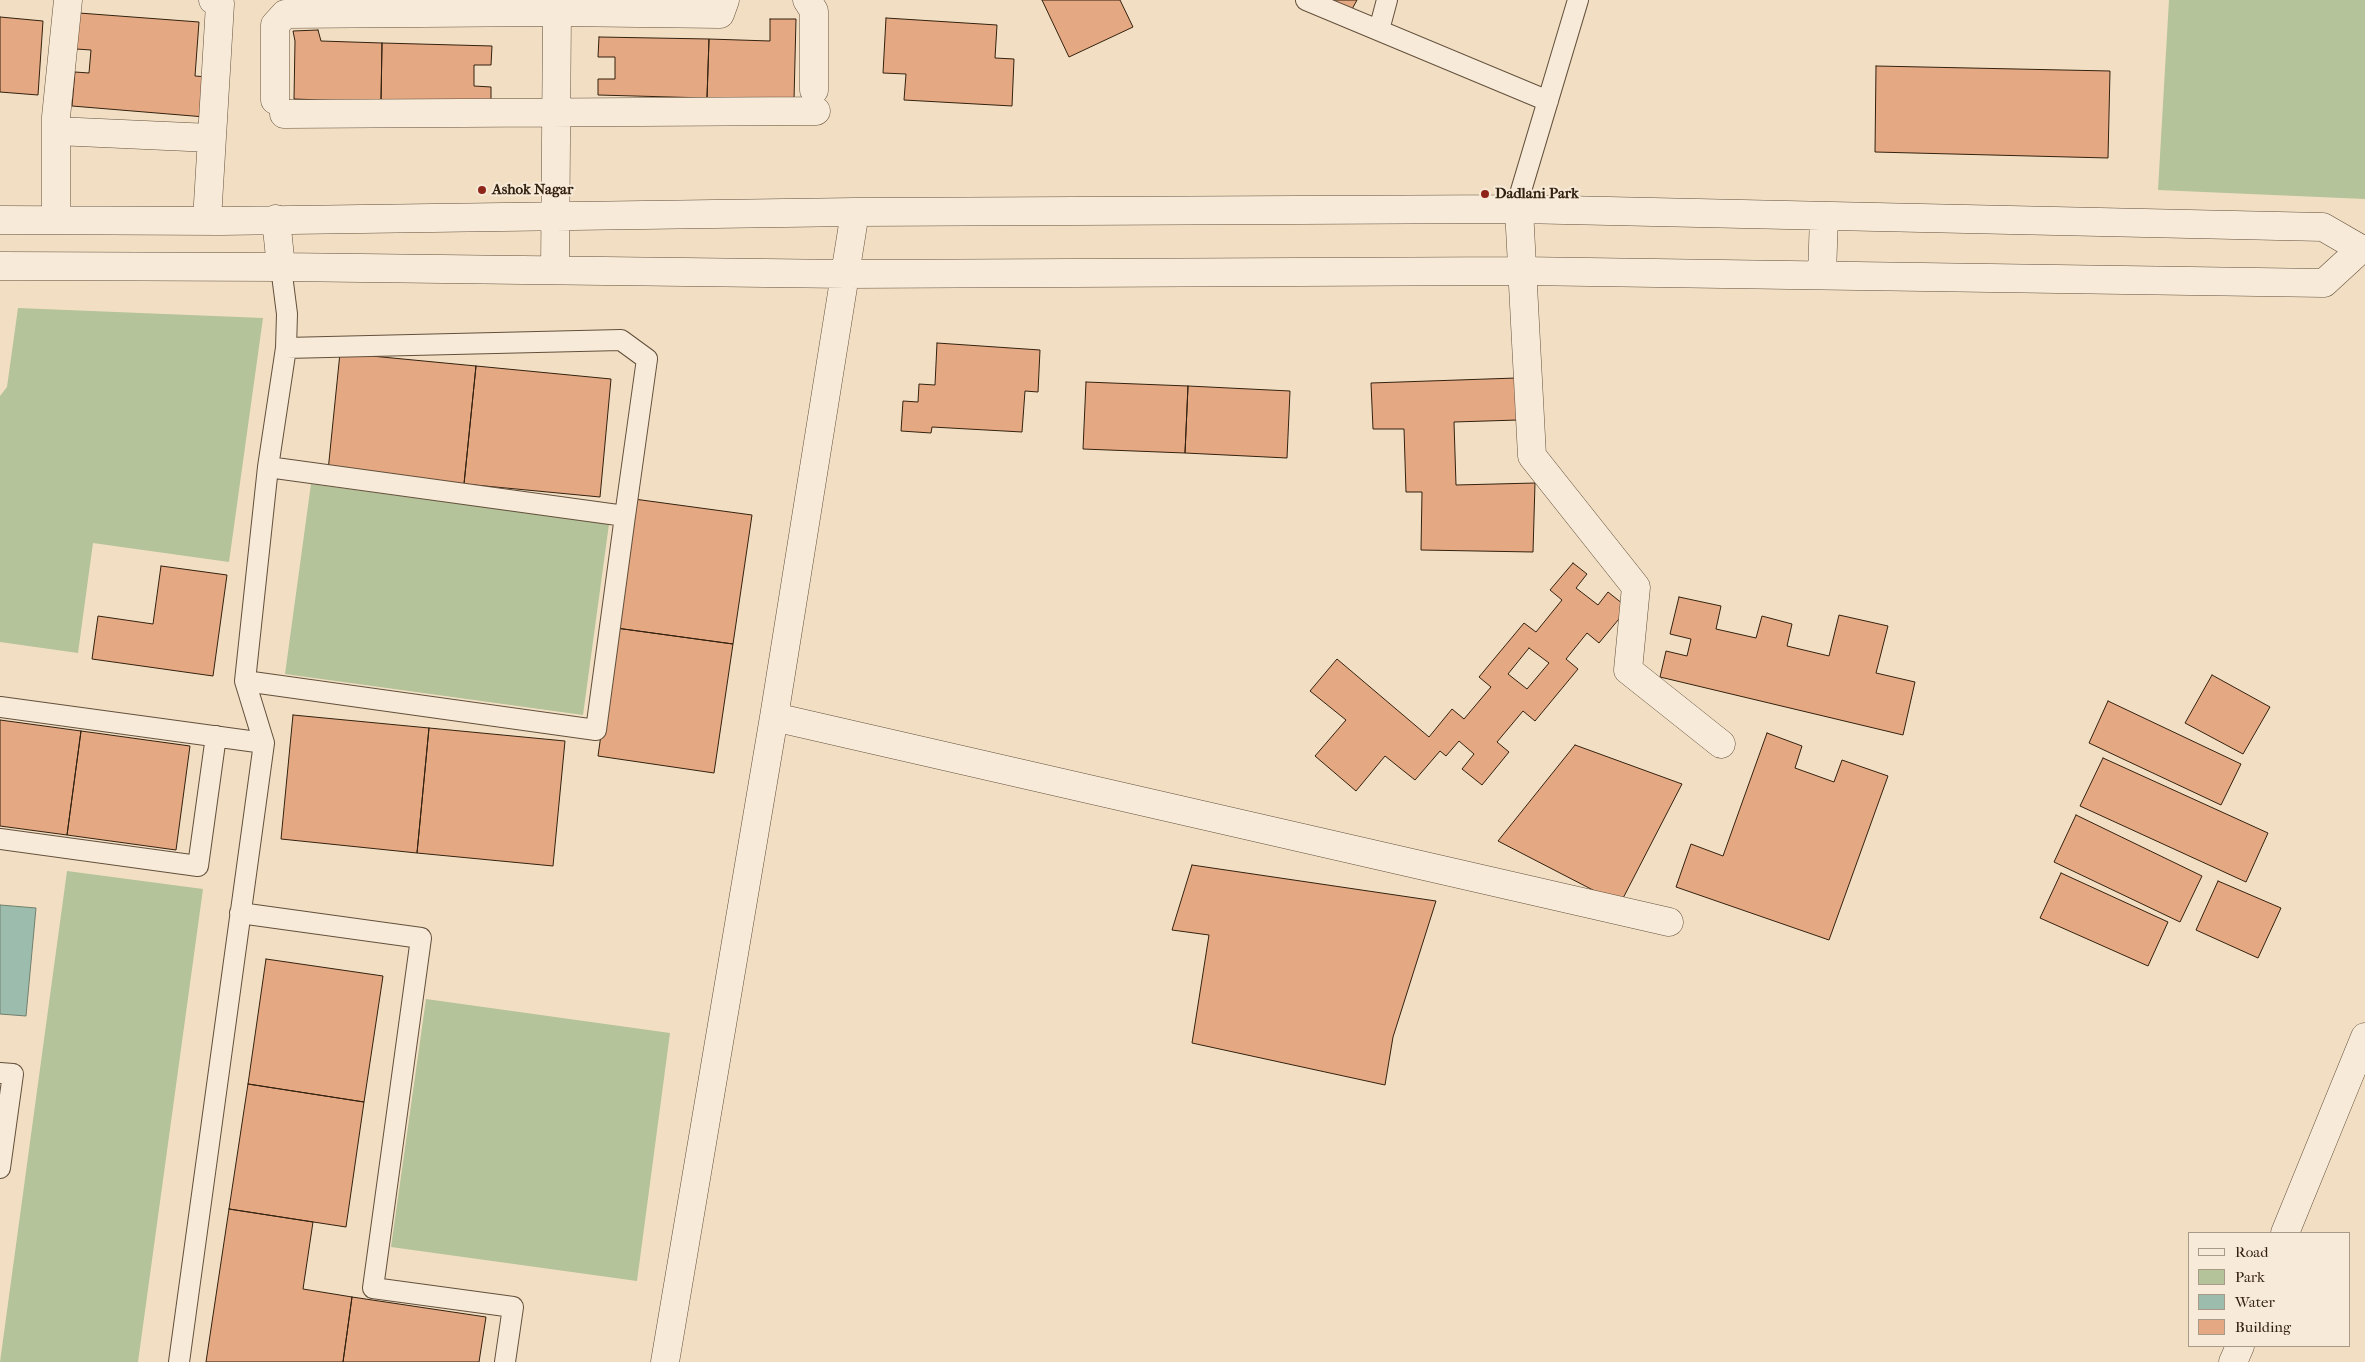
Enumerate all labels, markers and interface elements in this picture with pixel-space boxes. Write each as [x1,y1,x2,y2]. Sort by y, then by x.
place label: Ashok Nagar [492,181,573,199]
marker: Ashok Nagar [476,184,488,196]
place label: Dadlani Park [1495,185,1579,203]
marker: Dadlani Park [1479,188,1491,200]
legend [2188,1232,2350,1347]
text: Road [2235,1243,2268,1261]
text: Park [2235,1268,2265,1286]
text: Water [2235,1293,2275,1311]
text: Building [2235,1318,2291,1336]

